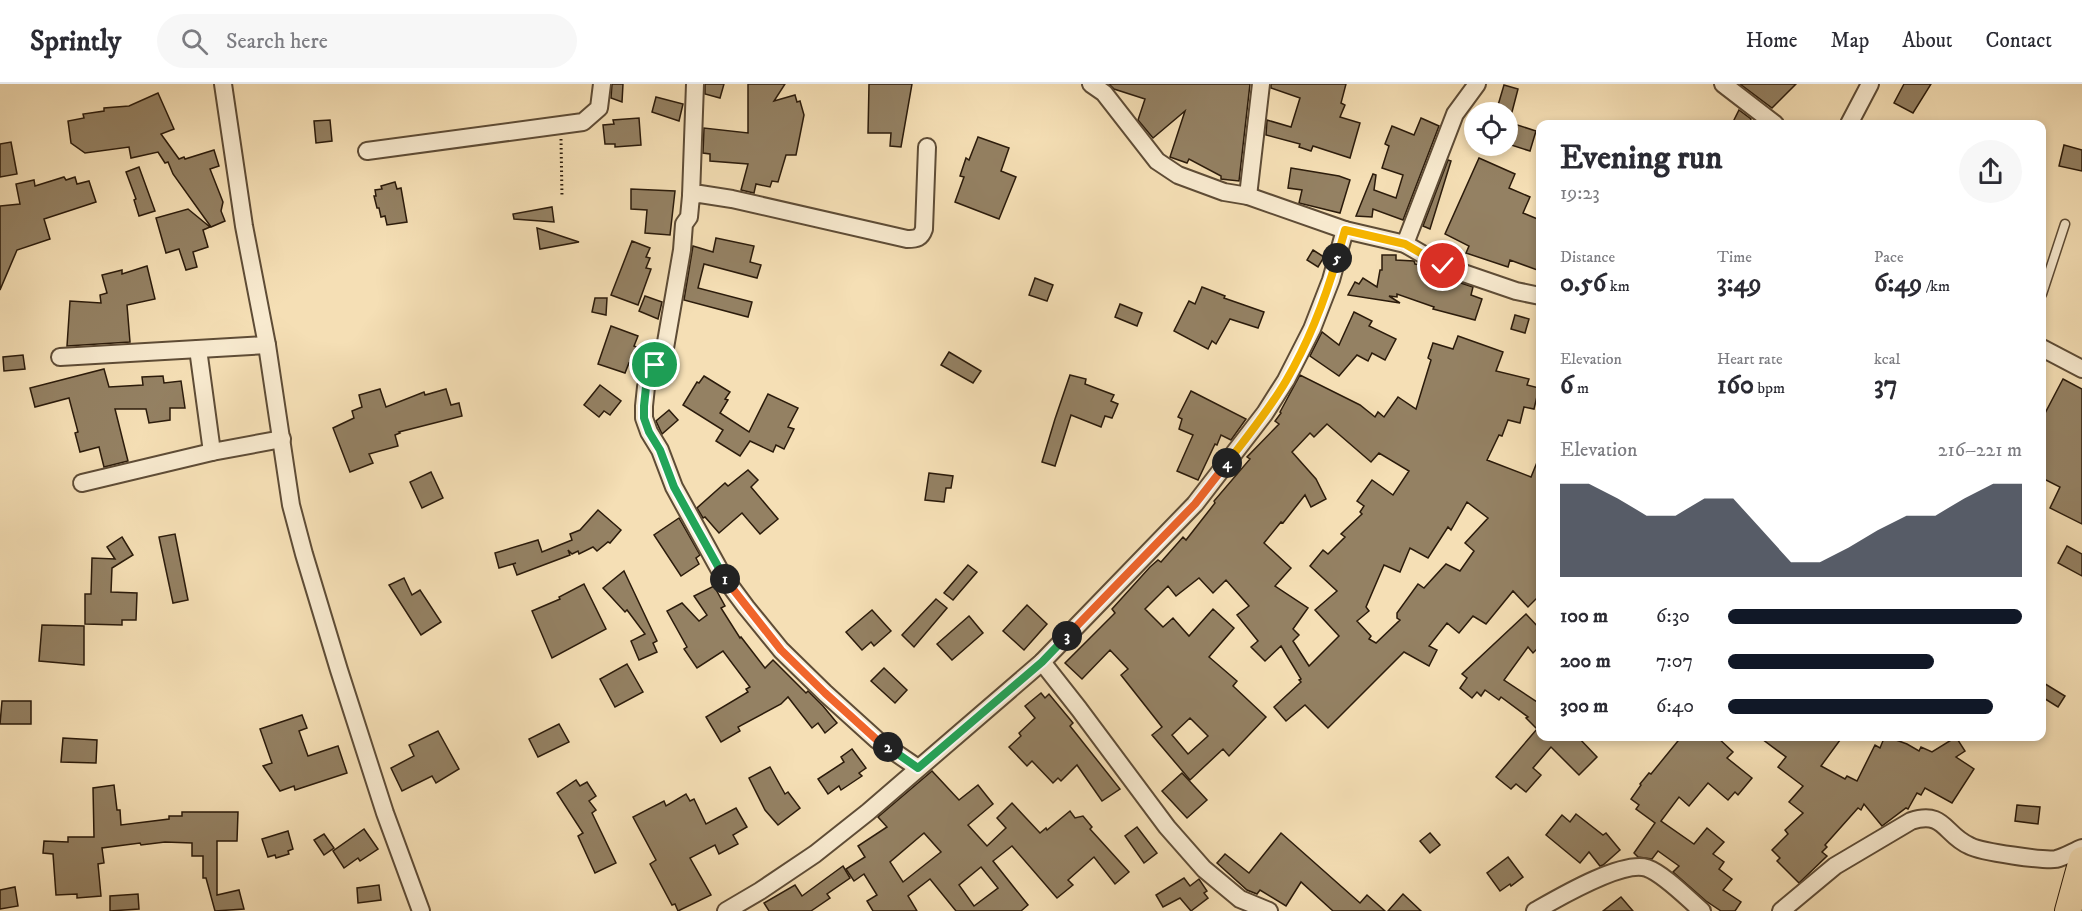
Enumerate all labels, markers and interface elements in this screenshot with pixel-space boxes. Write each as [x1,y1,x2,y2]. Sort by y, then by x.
search box [157,14,577,68]
text: Sprintly [30,24,121,59]
icon: search [178,25,211,58]
text: Search here [226,28,328,55]
text: Home [1746,28,1798,54]
text: Map [1831,28,1869,54]
text: About [1902,28,1953,54]
text: Contact [1986,28,2052,54]
map controls [1464,102,1518,156]
button: locate [1464,102,1518,156]
text: Evening run [1560,138,1722,179]
button: share [1959,140,2022,203]
text: 19:23 [1560,181,1600,206]
pin [1417,240,1468,291]
pin: 5 [1322,243,1352,273]
text: Distance [1560,247,1615,267]
text: Time [1717,247,1752,267]
text: Pace [1874,247,1904,267]
text: 5 [1333,248,1341,268]
icon: check [1426,249,1459,282]
text: 0.56 [1560,267,1606,300]
text: 3:49 [1717,267,1761,300]
text: 6:49 [1874,267,1922,300]
text: km [1606,276,1630,296]
text: /km [1922,276,1950,296]
pin [629,339,680,390]
icon: arrive [638,348,671,381]
text: Elevation [1560,349,1622,369]
text: Heart rate [1717,349,1783,369]
text: kcal [1874,349,1900,369]
text: 6 [1560,369,1574,402]
text: 160 [1717,369,1754,402]
text: 37 [1874,369,1897,402]
text: m [1574,378,1589,398]
text: bpm [1754,378,1785,398]
text: Elevation [1560,438,1637,463]
text: 216–221 m [1938,438,2022,463]
pin: 4 [1212,448,1242,478]
text: 4 [1222,453,1232,473]
pin: 1 [710,564,740,594]
text: 1 [722,569,728,589]
text: 100 m [1560,604,1608,629]
text: 6:30 [1656,604,1690,629]
pin: 3 [1052,621,1082,651]
text: 3 [1064,626,1070,646]
text: 200 m [1560,649,1611,674]
text: 7:07 [1656,649,1693,674]
text: 300 m [1560,694,1608,719]
text: 6:40 [1656,694,1694,719]
pin: 2 [873,732,903,762]
text: 2 [884,737,892,757]

